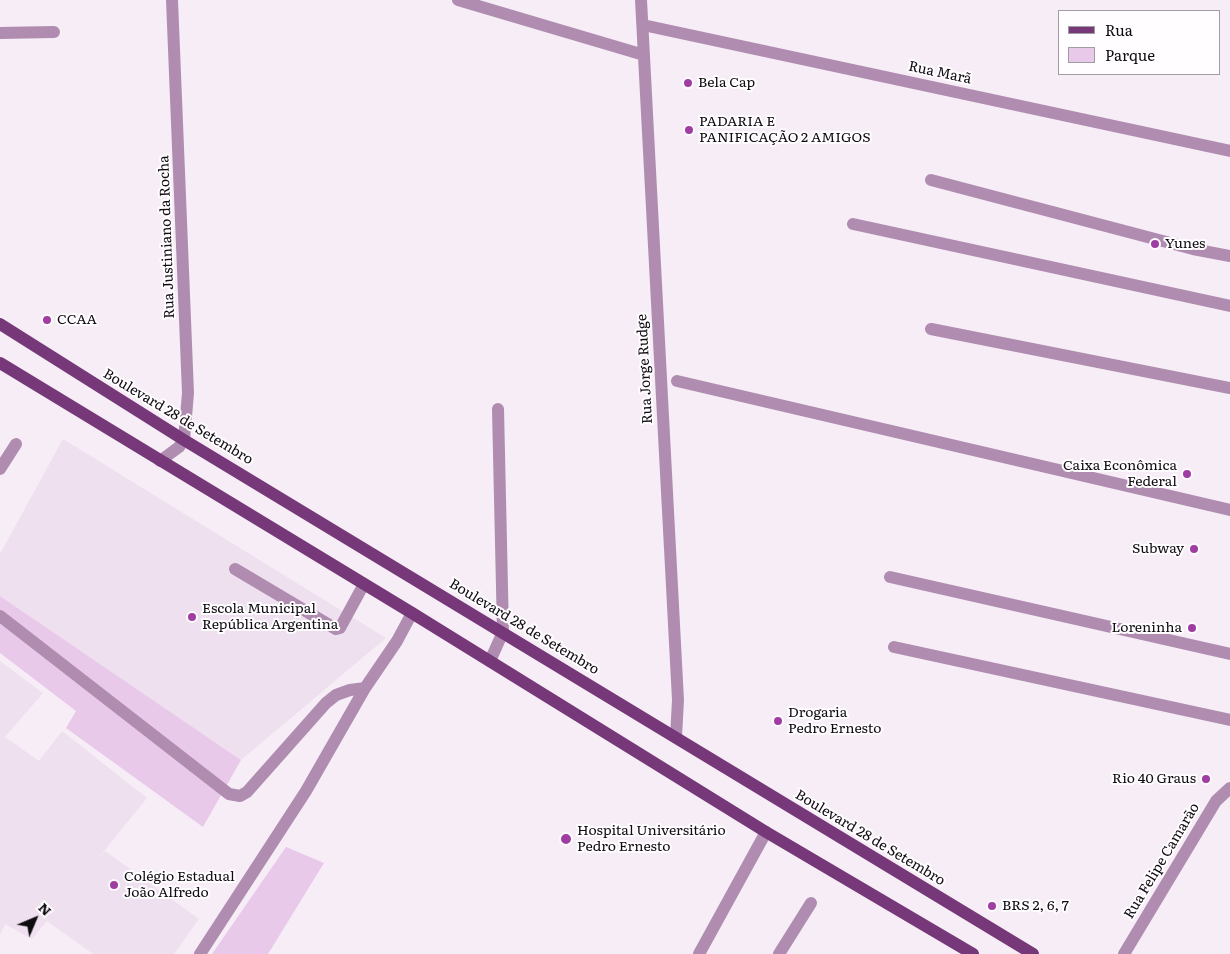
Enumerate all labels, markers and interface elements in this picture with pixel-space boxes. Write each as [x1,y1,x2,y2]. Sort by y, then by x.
legend [1058,10,1220,75]
text: Rua [1105,18,1133,41]
text: Parque [1105,43,1155,66]
street label: Rua Marã [907,58,973,88]
place label: Bela Cap [698,75,755,91]
marker: Bela Cap [682,77,694,89]
place label: PADARIA E PANIFICAÇÃO 2 AMIGOS [699,114,871,146]
marker: PADARIA E PANIFICAÇÃO 2 AMIGOS [683,124,695,136]
street label: Rua Justiniano da Rocha [156,155,178,319]
place label: Yunes [1165,236,1205,252]
marker: Yunes [1149,238,1161,250]
place label: CCAA [57,312,97,328]
marker: CCAA [41,314,53,326]
street label: Rua Jorge Rudge [634,314,656,424]
street label: Boulevard 28 de Setembro [100,366,256,468]
place label: Caixa Econômica Federal [1063,458,1177,491]
marker: Caixa Econômica Federal [1181,468,1193,480]
place label: Subway [1132,541,1184,557]
marker: Subway [1188,543,1200,555]
street label: Boulevard 28 de Setembro [446,576,602,678]
place label: Escola Municipal República Argentina [202,601,338,634]
marker: Escola Municipal República Argentina [186,611,198,623]
place label: Loreninha [1111,620,1182,636]
marker: Loreninha [1186,622,1198,634]
place label: Drogaria Pedro Ernesto [788,705,881,738]
marker: Drogaria Pedro Ernesto [772,715,784,727]
place label: Rio 40 Graus [1112,771,1196,787]
marker: Rio 40 Graus [1200,773,1212,785]
street label: Boulevard 28 de Setembro [792,787,948,889]
street label: Rua Felipe Camarão [1121,800,1203,922]
place label: Hospital Universitário Pedro Ernesto [577,823,726,856]
marker: Hospital Universitário Pedro Ernesto [559,832,573,846]
place label: Colégio Estadual João Alfredo [124,869,235,902]
marker: Colégio Estadual João Alfredo [108,879,120,891]
north arrow [10,894,60,944]
text: N [34,897,57,920]
place label: BRS 2, 6, 7 [1002,898,1069,914]
marker: BRS 2, 6, 7 [986,900,998,912]

